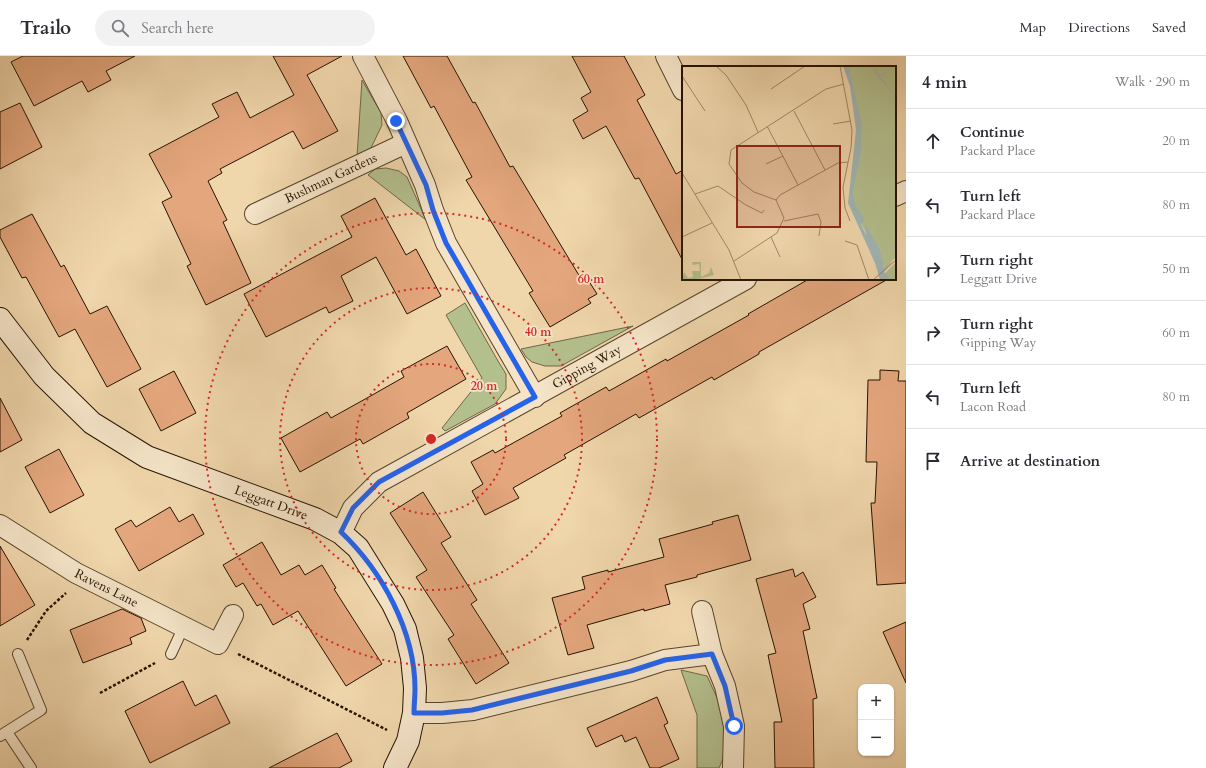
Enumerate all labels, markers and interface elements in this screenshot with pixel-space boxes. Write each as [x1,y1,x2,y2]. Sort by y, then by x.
search box [95,10,375,46]
text: Trailo [20,15,71,41]
icon: search [109,17,131,39]
text: Search here [141,18,214,38]
text: Map [1020,18,1046,37]
text: Directions [1068,18,1130,37]
text: Saved [1152,18,1186,37]
inset map [682,66,896,280]
text: 4 min [922,71,967,94]
text: Walk · 290 m [1115,73,1190,91]
route end [387,112,405,130]
text: Continue [960,122,1025,142]
icon: ahead [922,130,944,152]
text: 20 m [1162,132,1190,150]
text: Packard Place [960,142,1035,160]
street label: Bushman Gardens [282,149,380,208]
text: Turn left [960,186,1021,206]
icon: left [922,194,944,216]
text: 80 m [1162,196,1190,214]
text: Packard Place [960,206,1035,224]
text: Turn right [960,250,1033,270]
icon: right [922,258,944,280]
text: 50 m [1162,260,1190,278]
text: Leggatt Drive [960,270,1037,288]
text: 60 m [578,271,605,287]
text: Turn right [960,314,1033,334]
icon: right [922,322,944,344]
text: 40 m [525,324,552,340]
text: 60 m [1162,324,1190,342]
text: Gipping Way [960,334,1036,352]
street label: Gipping Way [549,341,625,393]
text: 20 m [471,378,498,394]
text: Turn left [960,378,1021,398]
icon: left [922,386,944,408]
text: 80 m [1162,388,1190,406]
text: Lacon Road [960,398,1026,416]
centre of rings [424,432,438,446]
icon: arrive [922,450,944,472]
text: Arrive at destination [960,451,1100,471]
street label: Leggatt Drive [232,481,310,525]
street label: Ravens Lane [72,565,142,612]
map controls [858,684,894,756]
button: + [858,684,894,720]
route start [725,717,743,735]
button: − [858,720,894,756]

